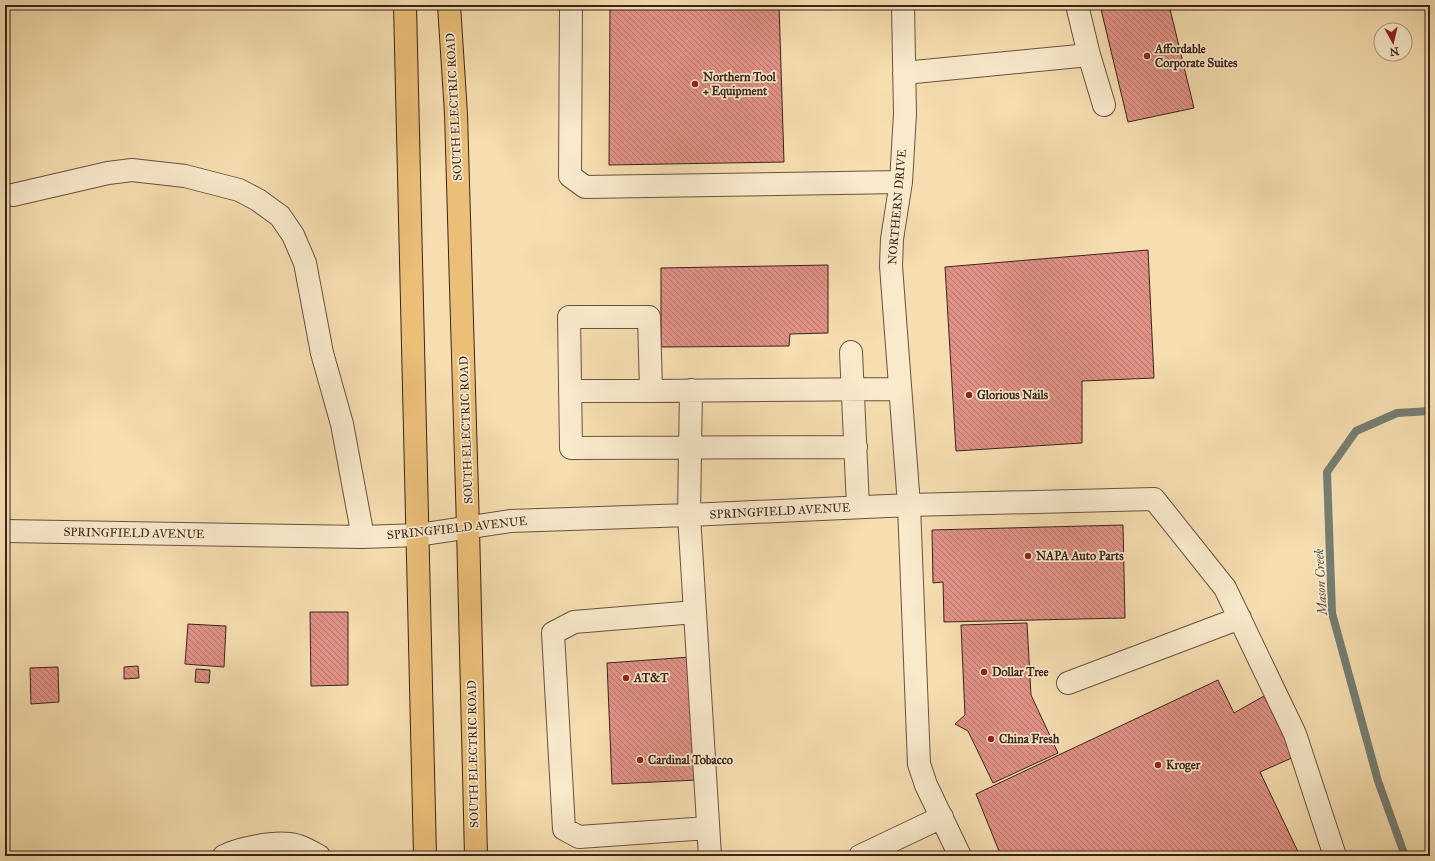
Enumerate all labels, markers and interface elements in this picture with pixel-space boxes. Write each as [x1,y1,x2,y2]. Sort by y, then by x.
north arrow [1373,22,1413,62]
street label: SOUTH ELECTRIC ROAD [443,33,465,181]
place label: Affordable Corporate Suites [1154,42,1238,71]
text: N [1388,44,1400,59]
marker: Affordable Corporate Suites [1142,51,1152,61]
place label: Northern Tool + Equipment [703,70,776,99]
marker: Northern Tool + Equipment [690,79,700,89]
street label: NORTHERN DRIVE [885,148,909,265]
street label: SOUTH ELECTRIC ROAD [456,356,476,504]
place label: Glorious Nails [977,388,1049,402]
marker: Glorious Nails [964,390,974,400]
street label: SPRINGFIELD AVENUE [709,500,851,522]
street label: SPRINGFIELD AVENUE [386,514,528,542]
street label: SPRINGFIELD AVENUE [63,525,205,541]
water label: Mason Creek [1311,548,1331,618]
place label: NAPA Auto Parts [1036,549,1124,563]
marker: NAPA Auto Parts [1023,551,1033,561]
place label: Dollar Tree [992,665,1049,679]
marker: Dollar Tree [979,667,989,677]
place label: AT&T [633,671,669,685]
marker: AT&T [621,673,631,683]
street label: SOUTH ELECTRIC ROAD [465,680,481,828]
place label: China Fresh [999,732,1060,746]
marker: China Fresh [986,734,996,744]
place label: Cardinal Tobacco [648,753,733,767]
marker: Cardinal Tobacco [635,755,645,765]
place label: Kroger [1166,758,1201,773]
marker: Kroger [1153,760,1163,770]

